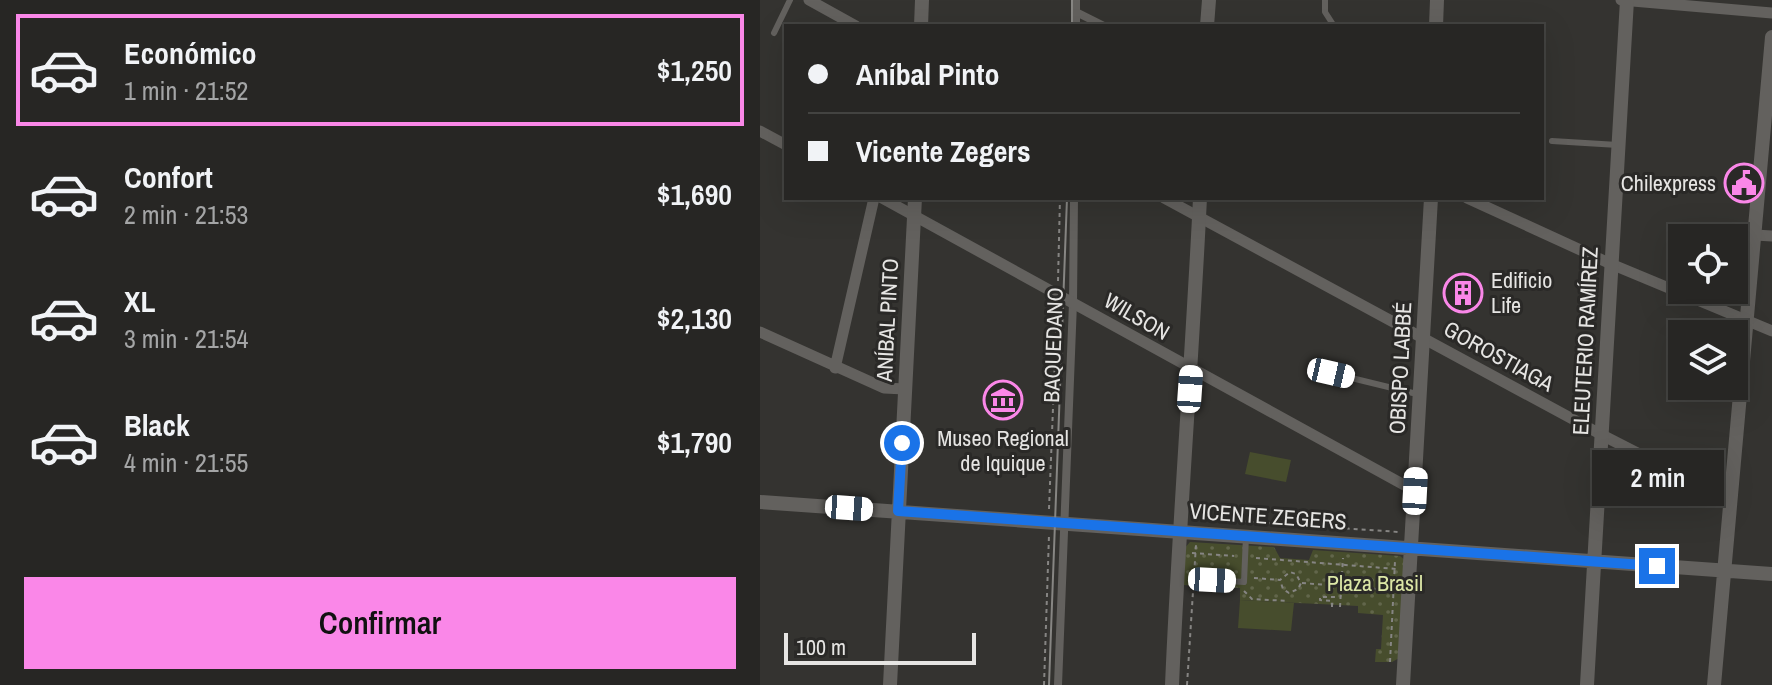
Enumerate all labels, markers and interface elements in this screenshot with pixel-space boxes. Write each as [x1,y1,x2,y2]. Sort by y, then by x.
text: Económico [124,33,257,73]
icon: car [28,34,100,106]
text: $1,250 [657,50,732,90]
text: Aníbal Pinto [856,54,1000,94]
text: 1 min · 21:52 [124,73,248,108]
text: Vicente Zegers [856,131,1031,171]
text: Confort [124,157,213,197]
icon: car [28,158,100,230]
public building icon: Chilexpress [1723,162,1765,204]
place label: Chilexpress [1621,168,1716,198]
text: $1,690 [657,174,732,214]
text: 2 min · 21:53 [124,197,248,232]
map controls [1668,224,1748,400]
button: locate [1668,224,1748,304]
street label: ELEUTERIO RAMÍREZ [1565,246,1605,436]
street label: ANÍBAL PINTO [869,258,905,383]
place label: Edificio Life [1491,265,1552,320]
building icon: Edificio Life [1442,272,1484,314]
text: XL [124,281,155,321]
icon: car [28,282,100,354]
street label: WILSON [1099,285,1175,347]
street label: BAQUEDANO [1036,287,1070,403]
text: $2,130 [657,298,732,338]
street label: OBISPO LABBÉ [1382,301,1418,435]
street label: GOROSTIAGA [1439,313,1560,399]
button: layers [1668,320,1748,400]
text: 3 min · 21:54 [124,321,248,356]
car [1305,356,1357,390]
car [1176,364,1204,414]
museum icon: Museo Regional de Iquique [982,379,1024,421]
text: Black [124,405,190,445]
icon: car [28,406,100,478]
text: $1,790 [657,422,732,462]
place label: Museo Regional de Iquique [937,423,1069,478]
route start [884,425,920,461]
text: 4 min · 21:55 [124,445,248,480]
callout: 2 min [1591,450,1723,506]
text: 2 min [1631,460,1685,495]
car [1402,466,1428,516]
car [824,494,874,522]
street label: VICENTE ZEGERS [1188,496,1348,536]
route end [1639,548,1675,584]
car [1187,567,1237,593]
park label: Plaza Brasil [1327,568,1423,598]
button: Confirmar [24,577,736,669]
scale bar [784,629,976,665]
text: 100 m [796,632,846,662]

